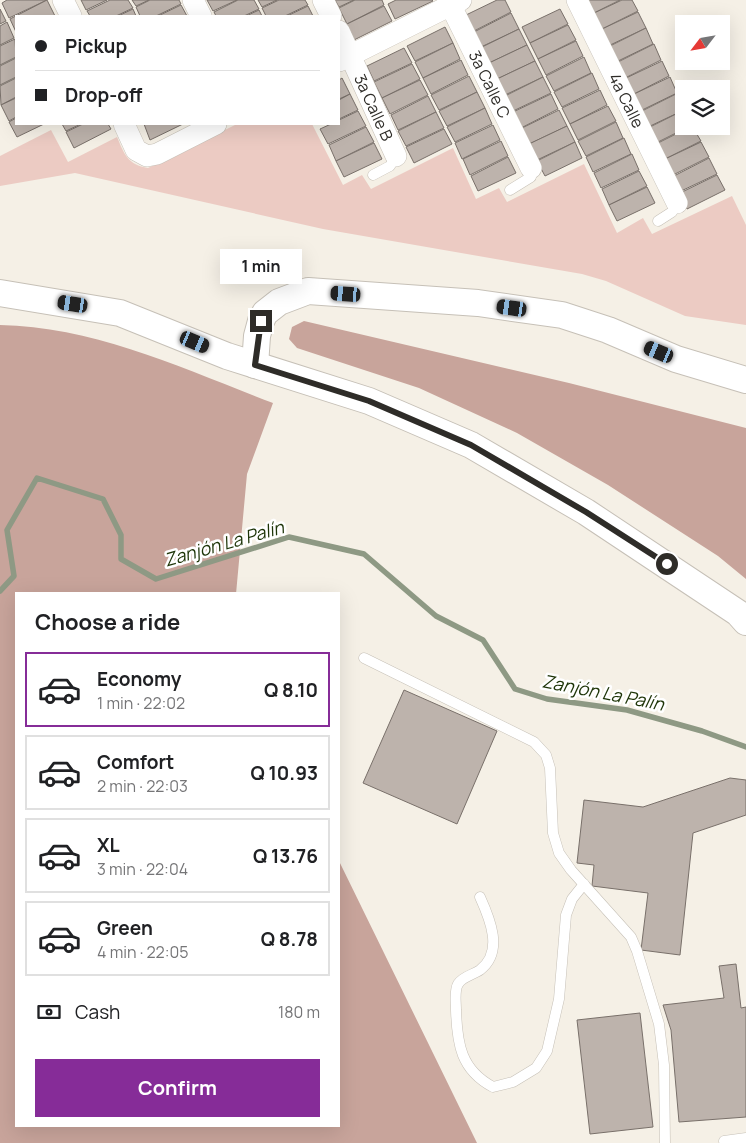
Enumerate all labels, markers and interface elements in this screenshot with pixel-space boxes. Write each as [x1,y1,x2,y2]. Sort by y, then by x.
north arrow [675,15,730,70]
map controls [675,15,730,135]
text: Pickup [65,33,127,59]
street label: 3a Calle C [464,47,516,122]
street label: 4a Calle [604,69,649,132]
street label: 3a Calle B [349,70,399,145]
button: layers [675,80,730,135]
text: Drop-off [65,82,142,108]
callout: 1 min [220,248,302,284]
text: 1 min [241,255,281,277]
car [330,285,361,303]
car [57,294,88,314]
car [496,298,527,318]
route end [250,310,272,332]
car [178,329,211,355]
car [642,339,675,365]
water label: Zanjón La Palín [161,514,288,572]
route start [656,553,678,575]
text: Choose a ride [35,607,180,637]
text: Economy [97,666,181,692]
icon: car [37,667,82,712]
water label: Zanjón La Palín [540,668,667,716]
text: Q 8.10 [264,677,318,703]
text: 1 min · 22:02 [97,692,185,714]
text: Comfort [97,749,174,775]
icon: car [37,750,82,795]
text: Q 10.93 [251,760,318,786]
text: 2 min · 22:03 [97,775,188,797]
text: XL [97,832,120,858]
icon: car [37,833,82,878]
text: Q 13.76 [253,843,318,869]
text: 3 min · 22:04 [97,858,188,880]
text: Green [97,915,153,941]
icon: car [37,916,82,961]
text: Q 8.78 [261,926,318,952]
text: 4 min · 22:05 [97,941,189,963]
icon: cash [35,998,63,1026]
text: Cash [75,999,120,1025]
text: 180 m [278,1001,320,1023]
button: Confirm [35,1059,320,1117]

